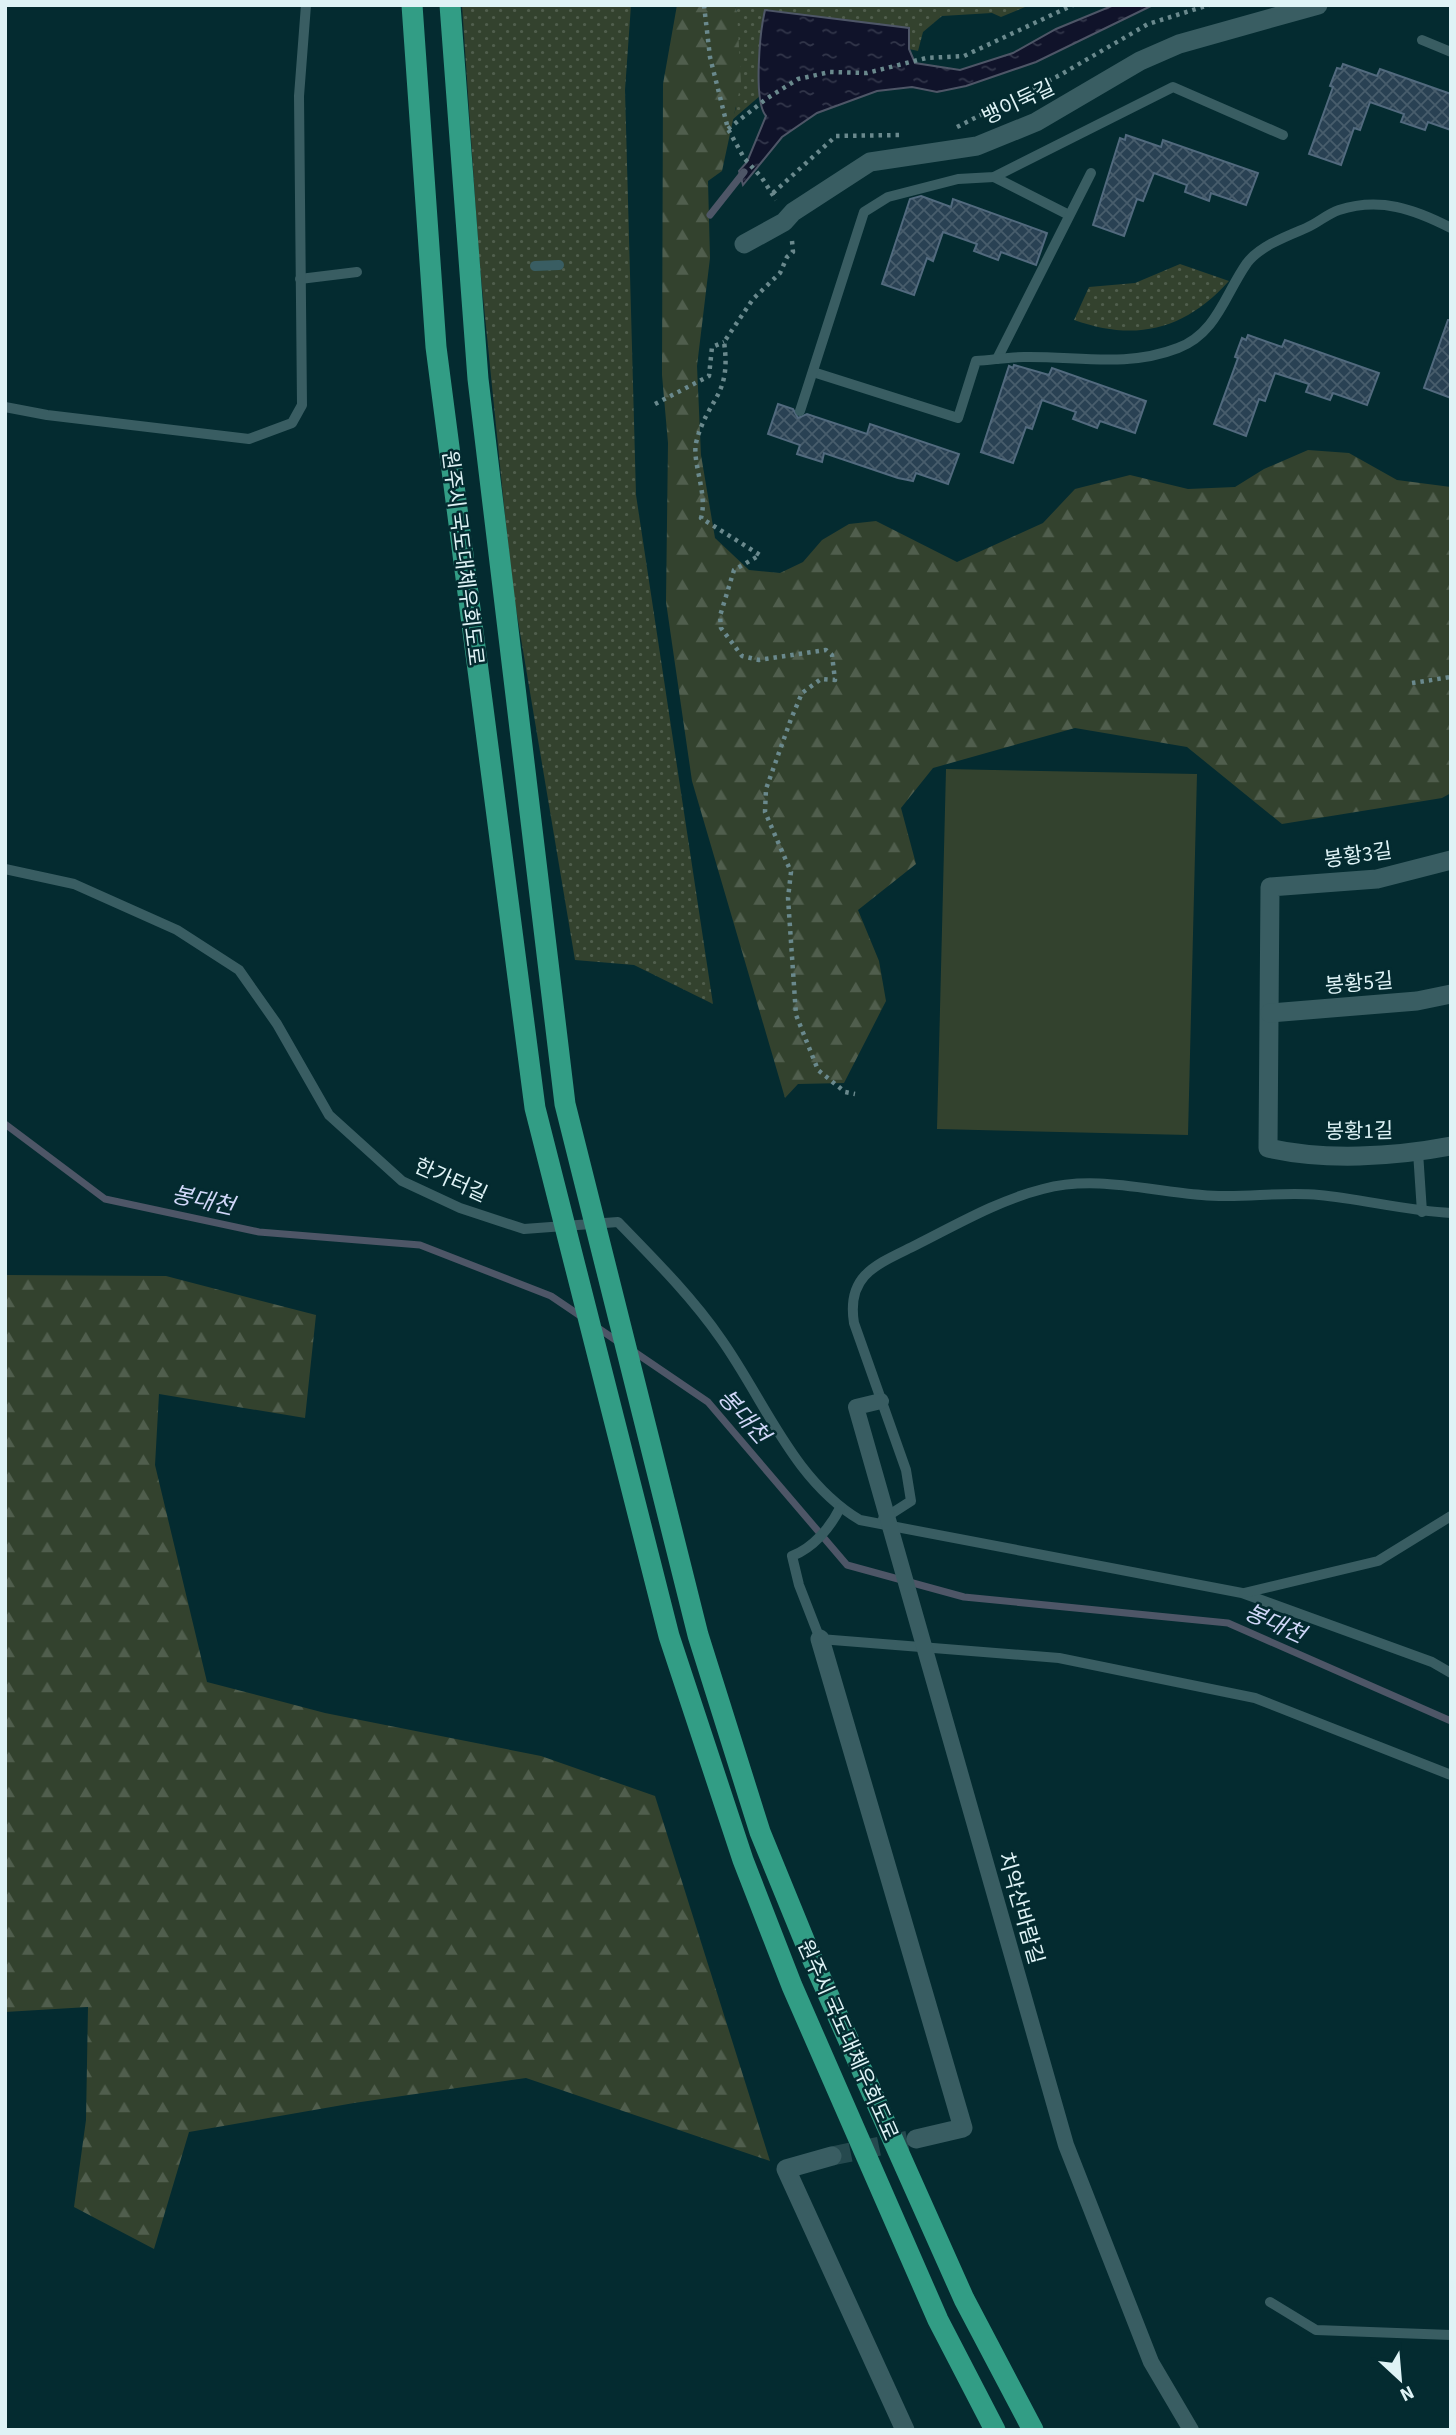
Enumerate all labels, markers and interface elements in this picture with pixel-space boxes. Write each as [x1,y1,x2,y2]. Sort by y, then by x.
street label: 뱅이둑길 [977,72,1059,132]
street label: 원주시 국도대체우회도로 [435,449,491,667]
street label: 봉황3길 [1322,835,1394,875]
street label: 봉황5길 [1324,965,1394,1001]
street label: 봉황1길 [1325,1115,1393,1147]
street label: 한가터길 [410,1151,492,1209]
water label: 봉대천 [168,1178,240,1224]
water label: 봉대천 [710,1382,779,1453]
water label: 봉대천 [1239,1595,1313,1653]
street label: 치악산바람길 [991,1848,1051,1968]
street label: 원주시 국도대체우회도로 [790,1935,906,2145]
north arrow [1365,2344,1435,2414]
text: N [1395,2378,1418,2408]

